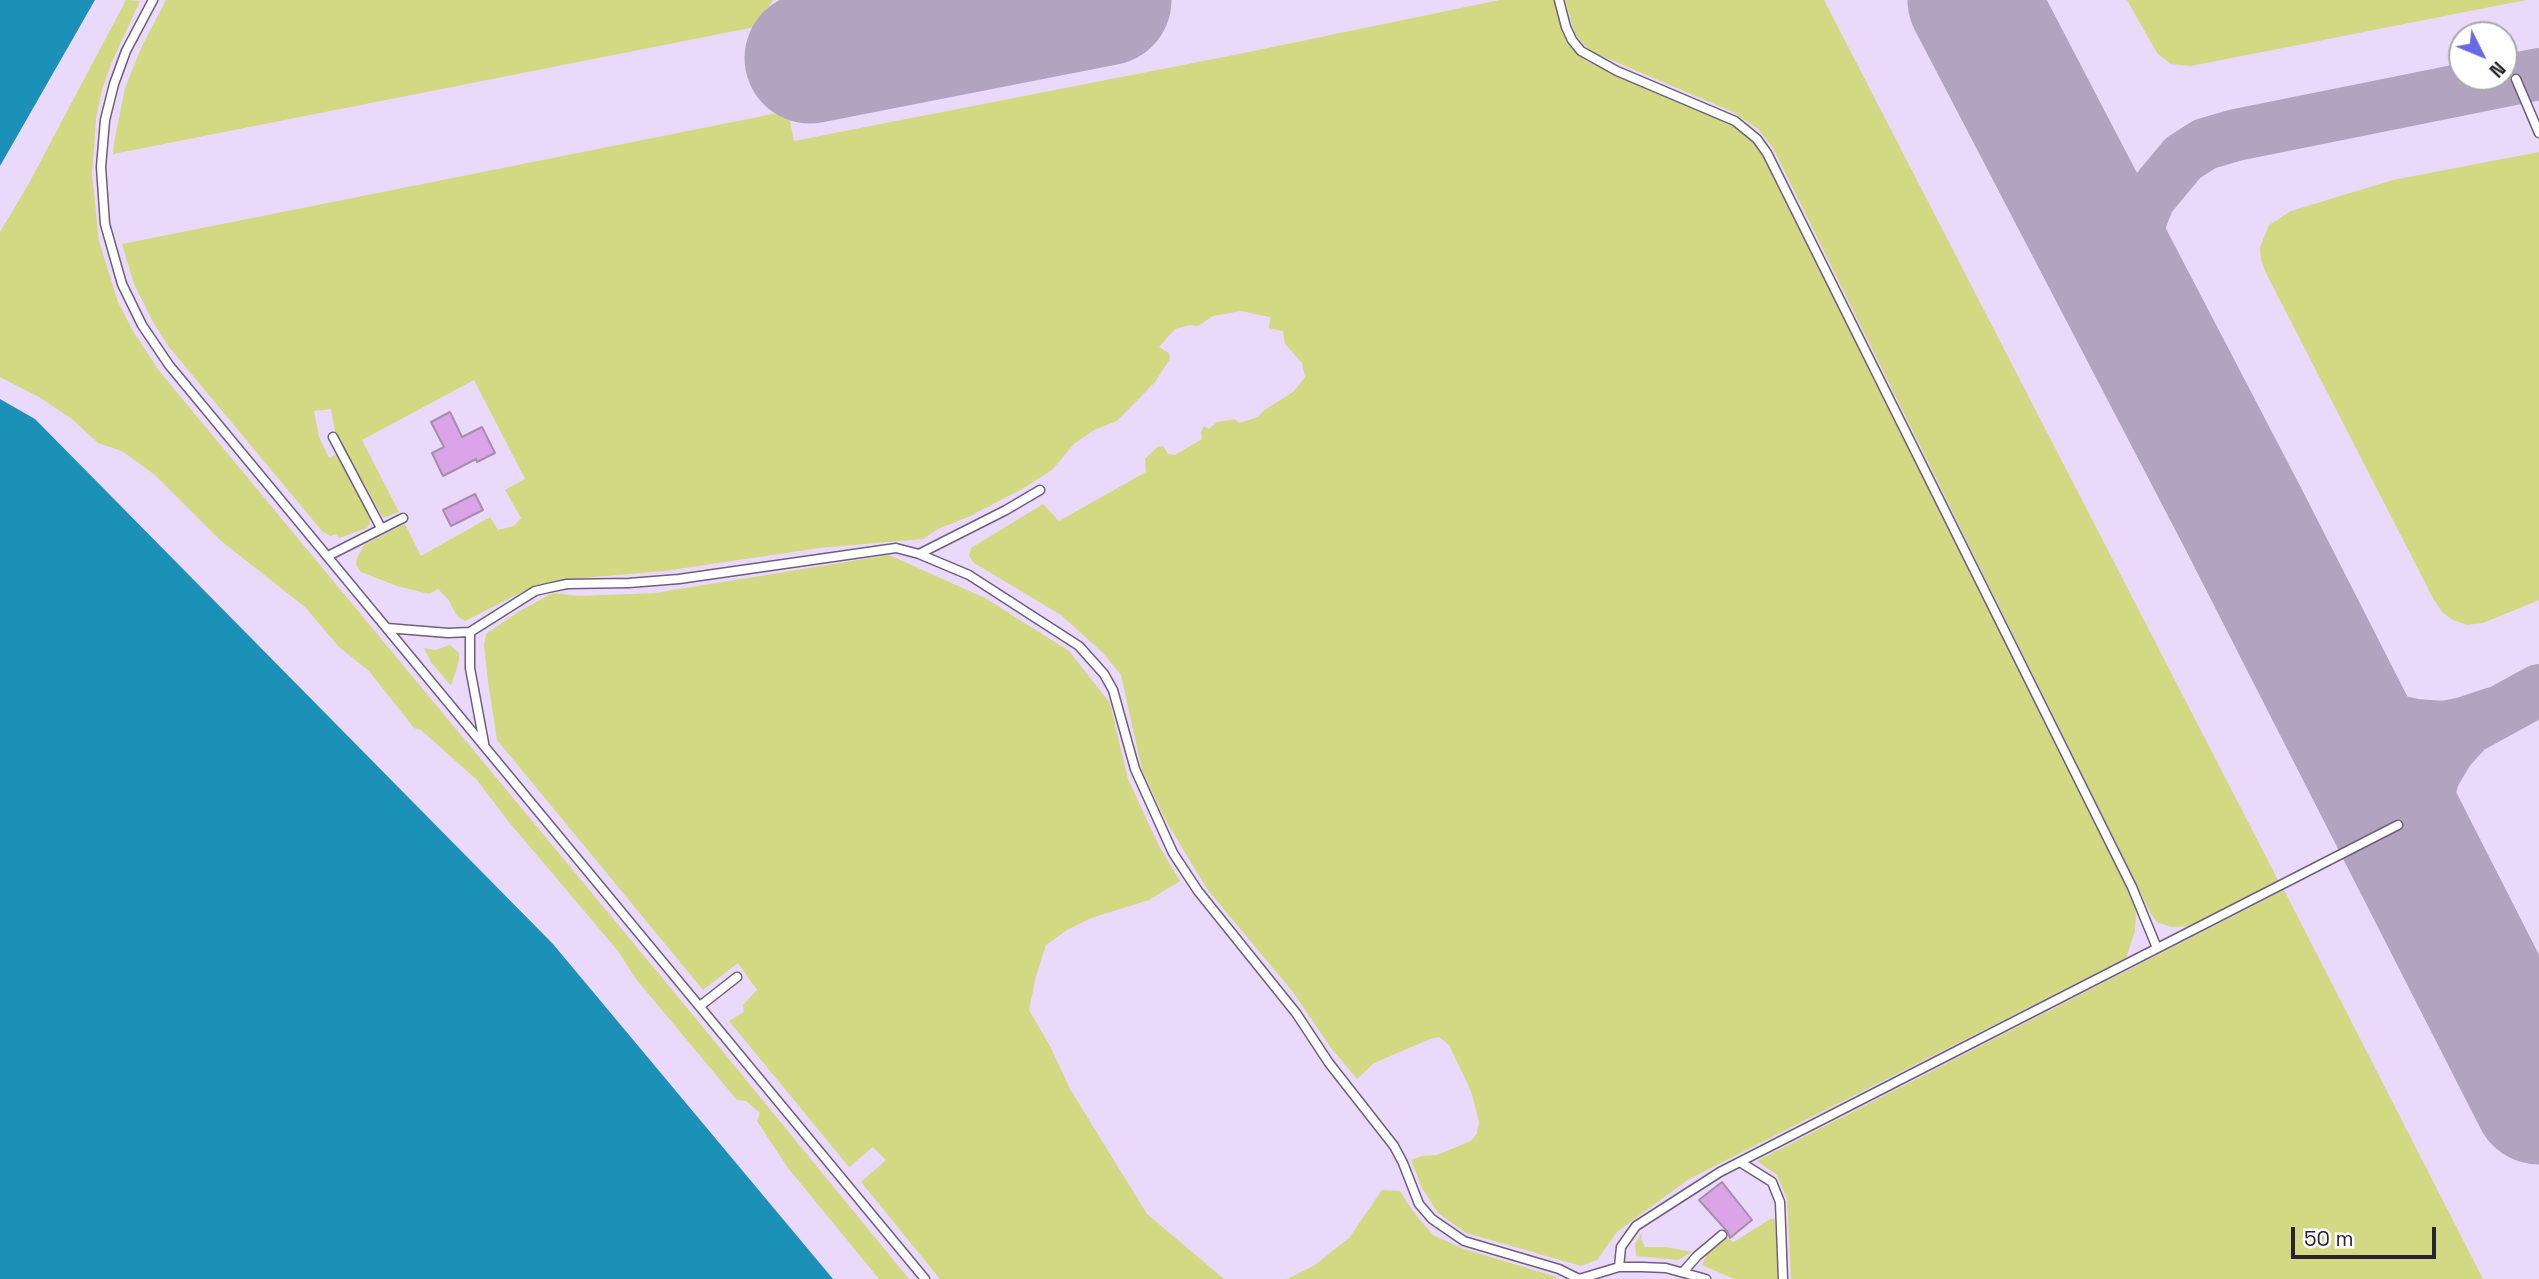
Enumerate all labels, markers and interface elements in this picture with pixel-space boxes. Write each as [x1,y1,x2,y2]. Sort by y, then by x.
north arrow [2448,21,2518,91]
text: N [2484,56,2511,82]
scale bar [2294,1212,2439,1256]
text: 50 m [2304,1225,2354,1252]

